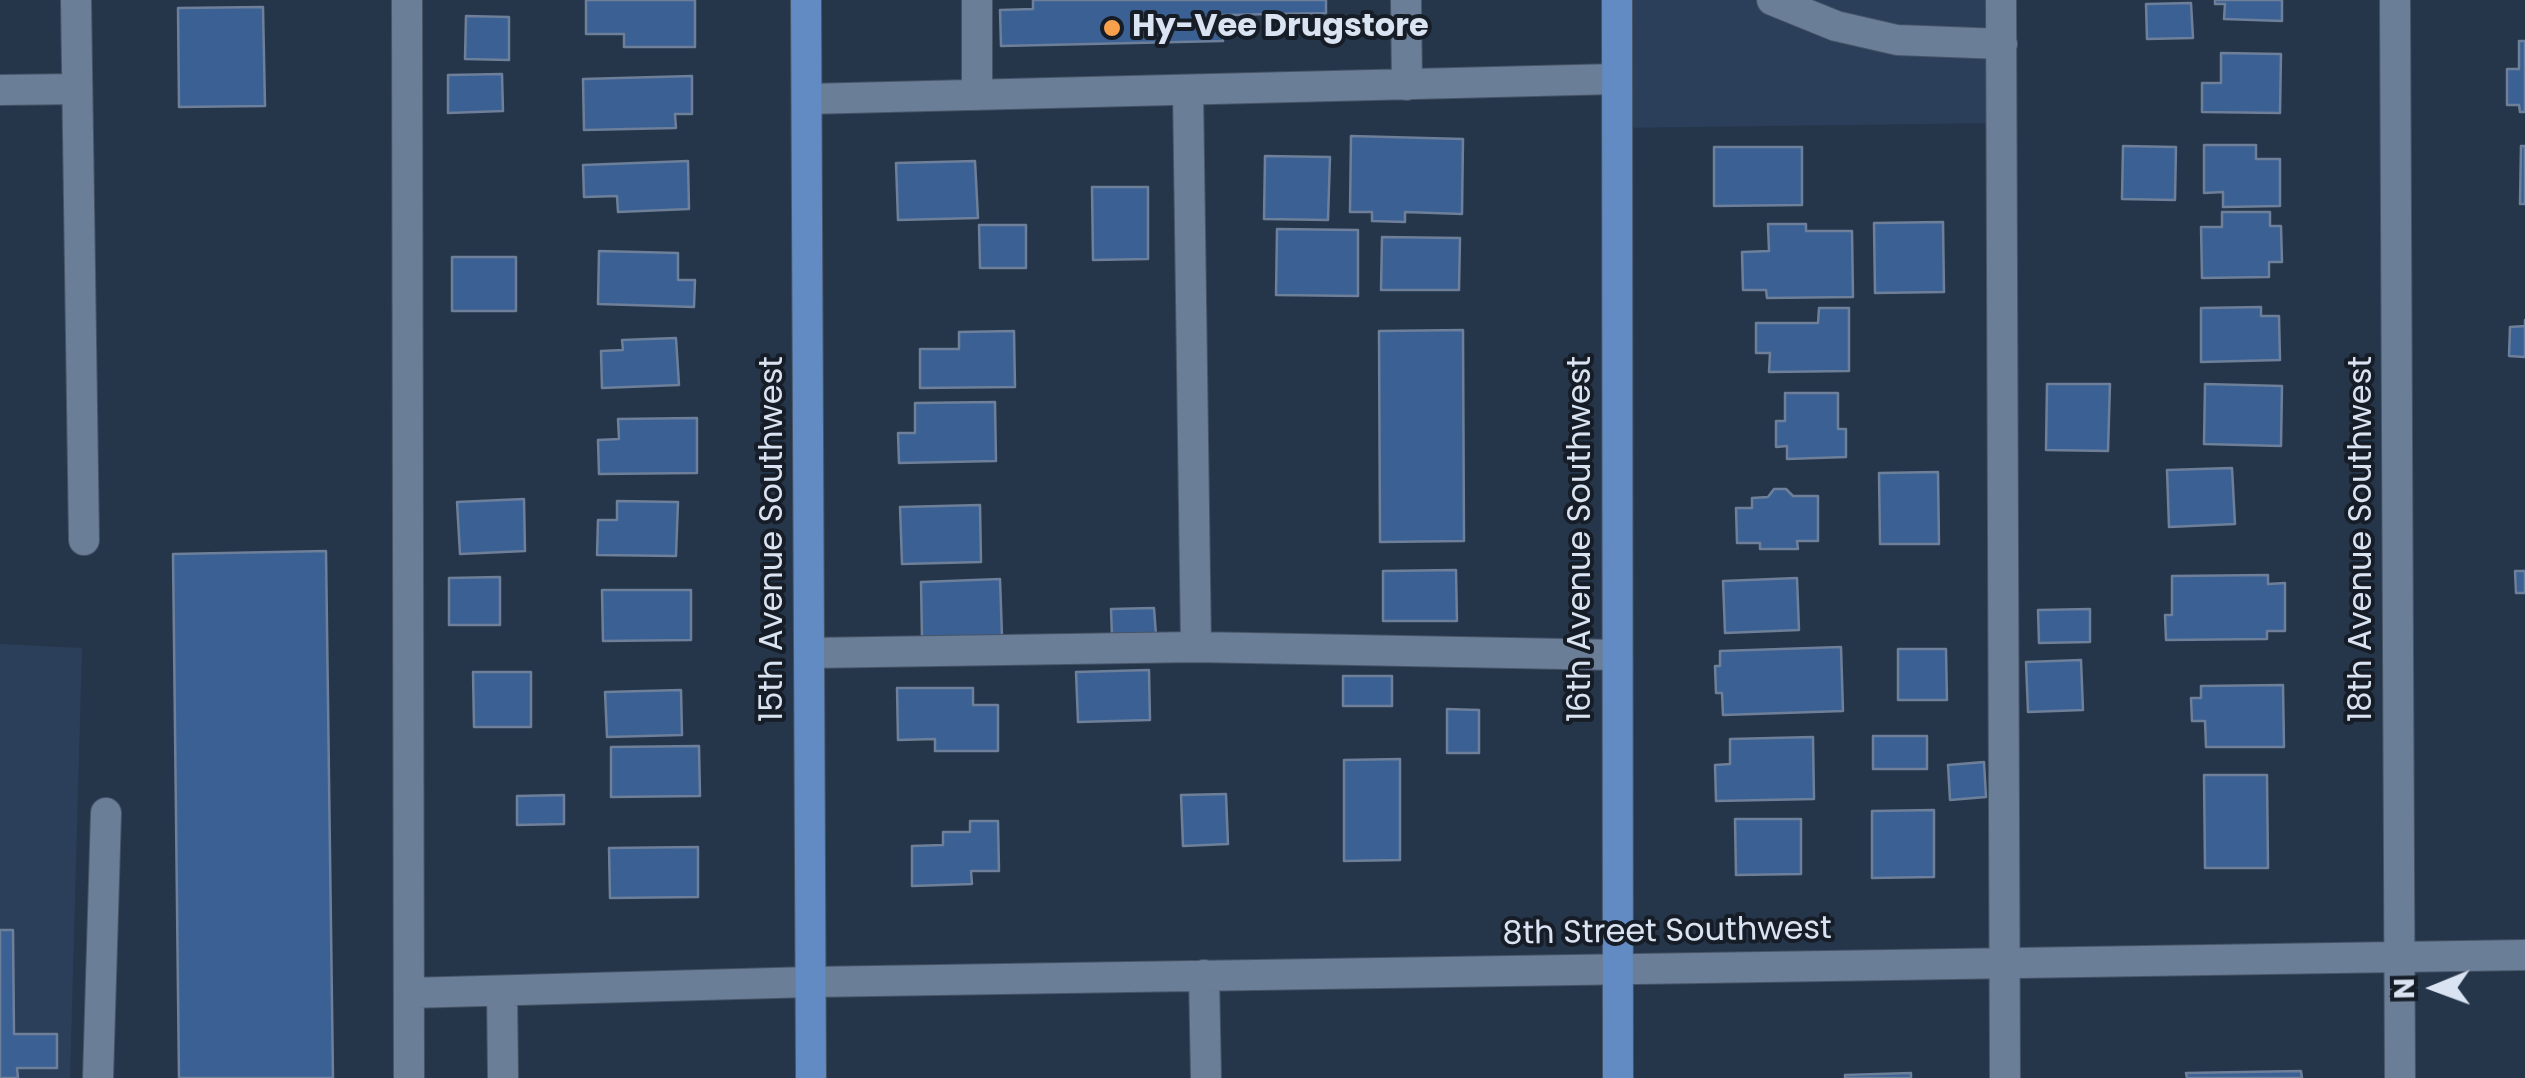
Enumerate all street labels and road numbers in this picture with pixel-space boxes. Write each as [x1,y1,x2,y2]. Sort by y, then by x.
street label: 15th Avenue Southwest [755,356,793,722]
street label: 16th Avenue Southwest [1563,356,1601,722]
street label: 18th Avenue Southwest [2344,356,2382,722]
street label: 8th Street Southwest [1502,911,1832,955]

